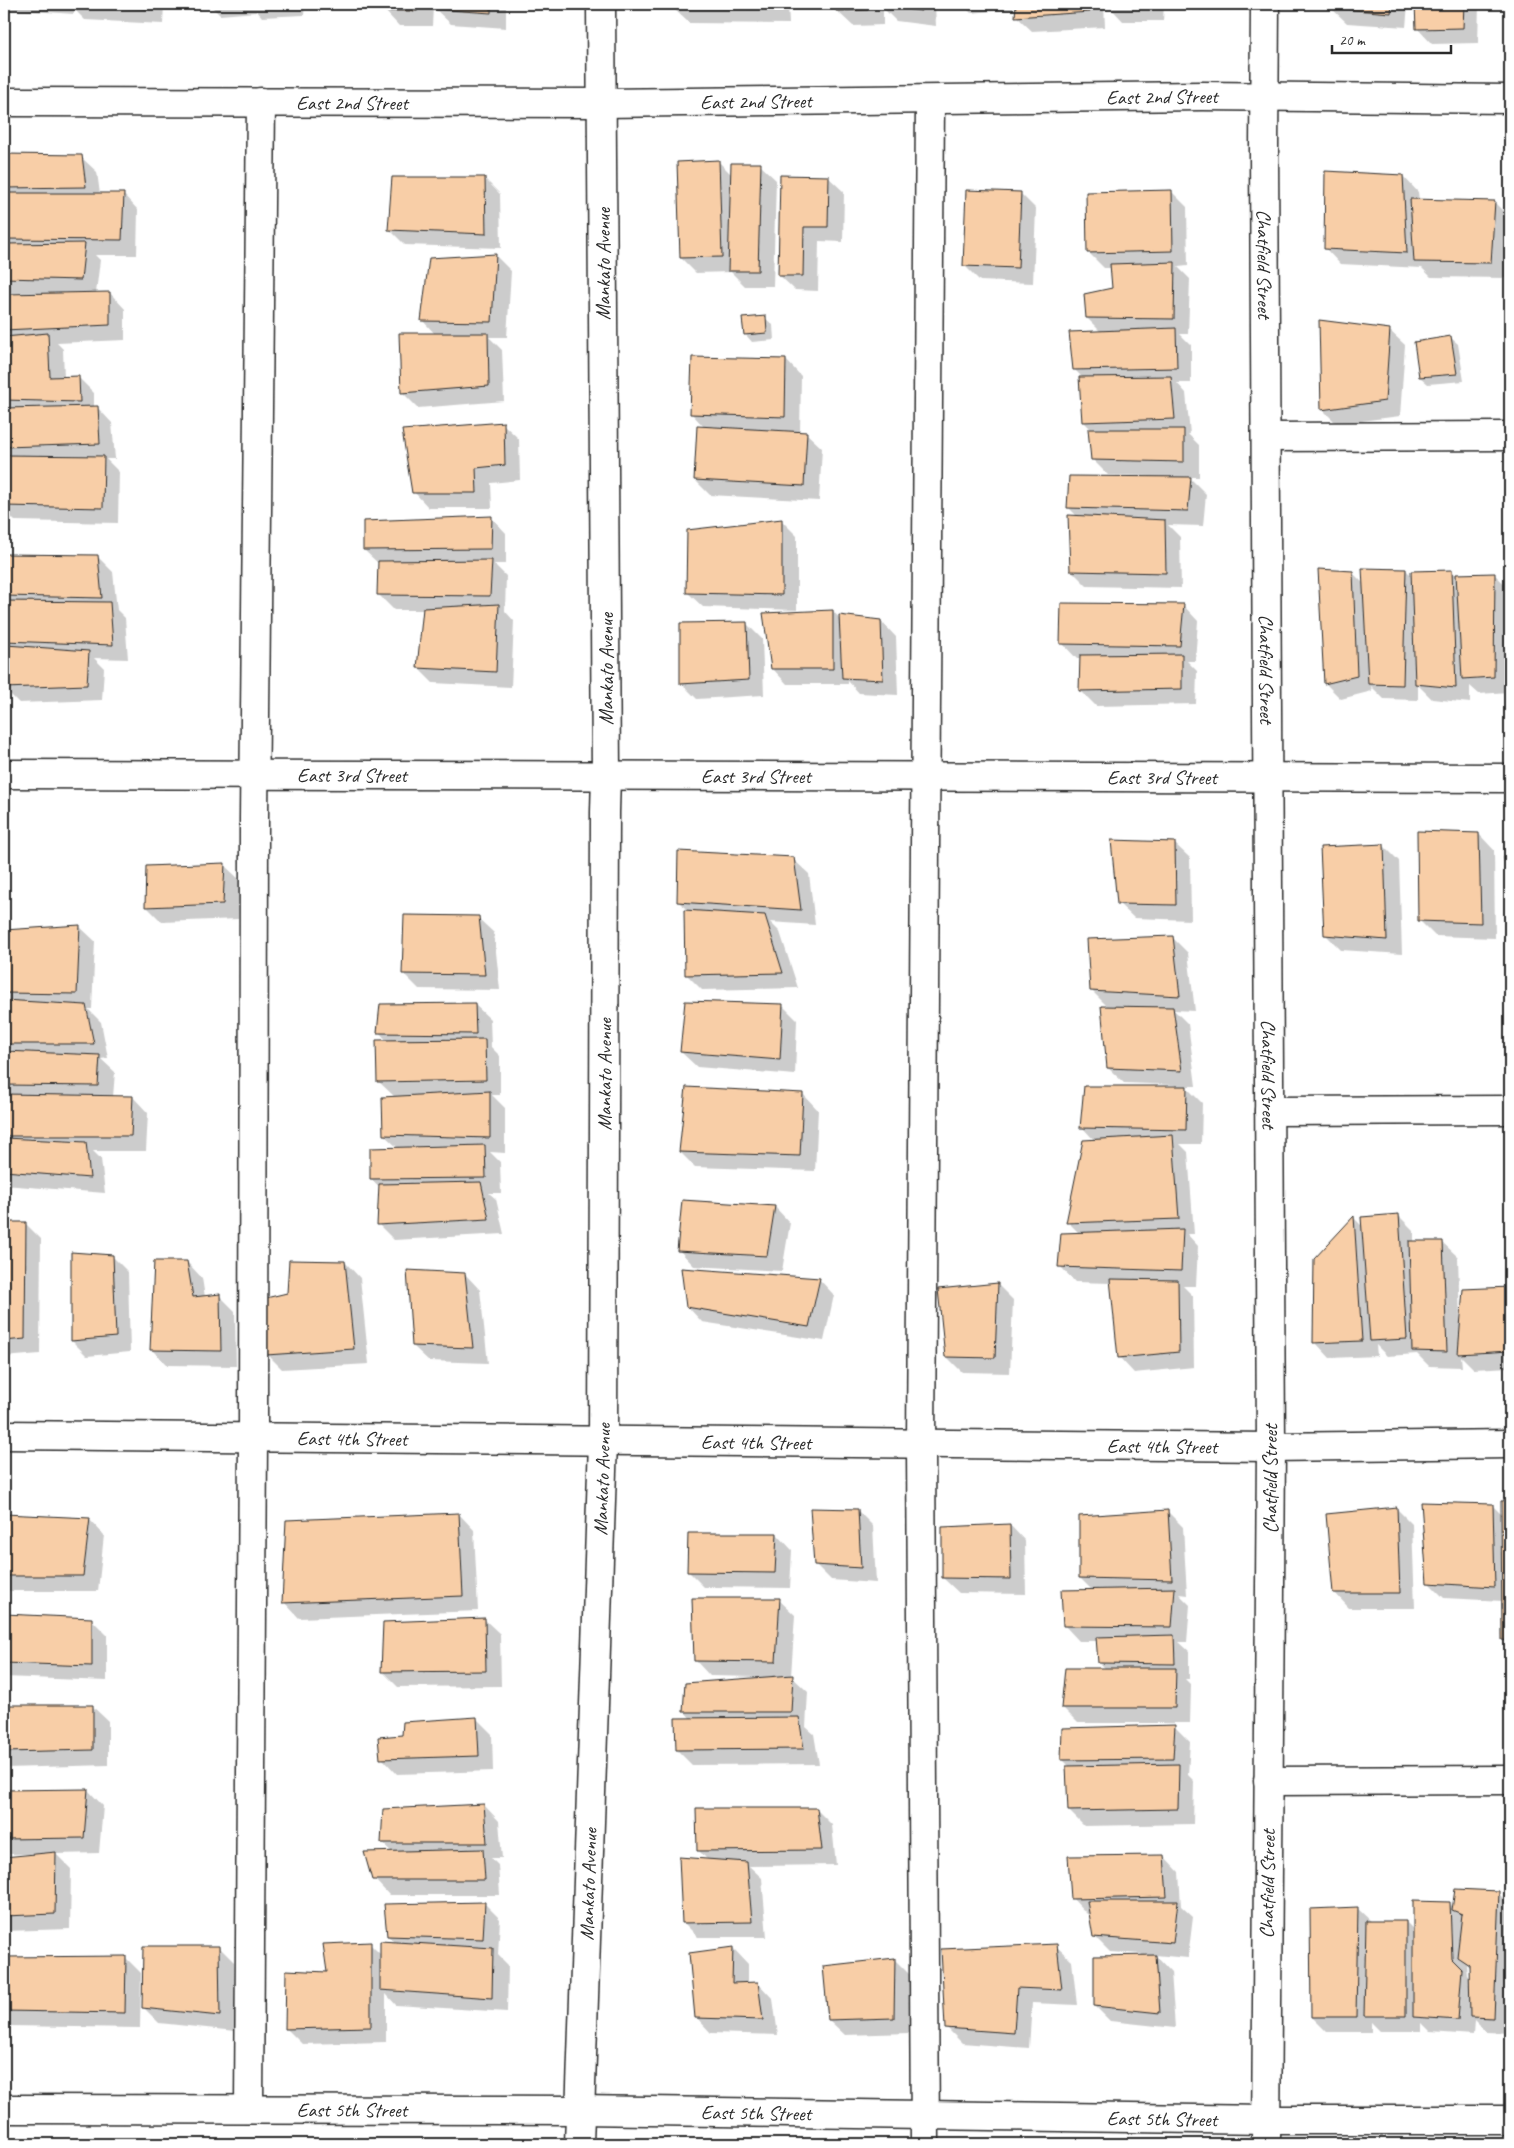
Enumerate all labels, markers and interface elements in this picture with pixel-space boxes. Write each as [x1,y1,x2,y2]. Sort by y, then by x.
scale bar [1332,22,1450,54]
text: 20 m [1339,31,1366,50]
street label: East 2nd Street [1106,84,1220,110]
street label: East 2nd Street [700,89,814,115]
street label: East 2nd Street [296,90,410,116]
street label: Mankato Avenue [591,207,616,320]
street label: Chatfield Street [1251,209,1277,321]
street label: Mankato Avenue [594,612,619,725]
street label: Chatfield Street [1254,614,1279,726]
street label: East 3rd Street [297,763,409,788]
street label: East 3rd Street [701,764,813,789]
street label: East 3rd Street [1107,765,1219,790]
street label: Mankato Avenue [592,1017,617,1130]
street label: Chatfield Street [1256,1019,1281,1131]
street label: Mankato Avenue [588,1422,616,1536]
street label: Chatfield Street [1258,1422,1283,1534]
street label: East 4th Street [297,1426,410,1452]
street label: East 4th Street [701,1430,814,1456]
street label: East 4th Street [1107,1433,1220,1460]
street label: Mankato Avenue [574,1826,603,1941]
street label: Chatfield Street [1254,1827,1281,1939]
street label: East 5th Street [297,2098,410,2123]
street label: East 5th Street [701,2100,814,2126]
street label: East 5th Street [1107,2106,1220,2132]

